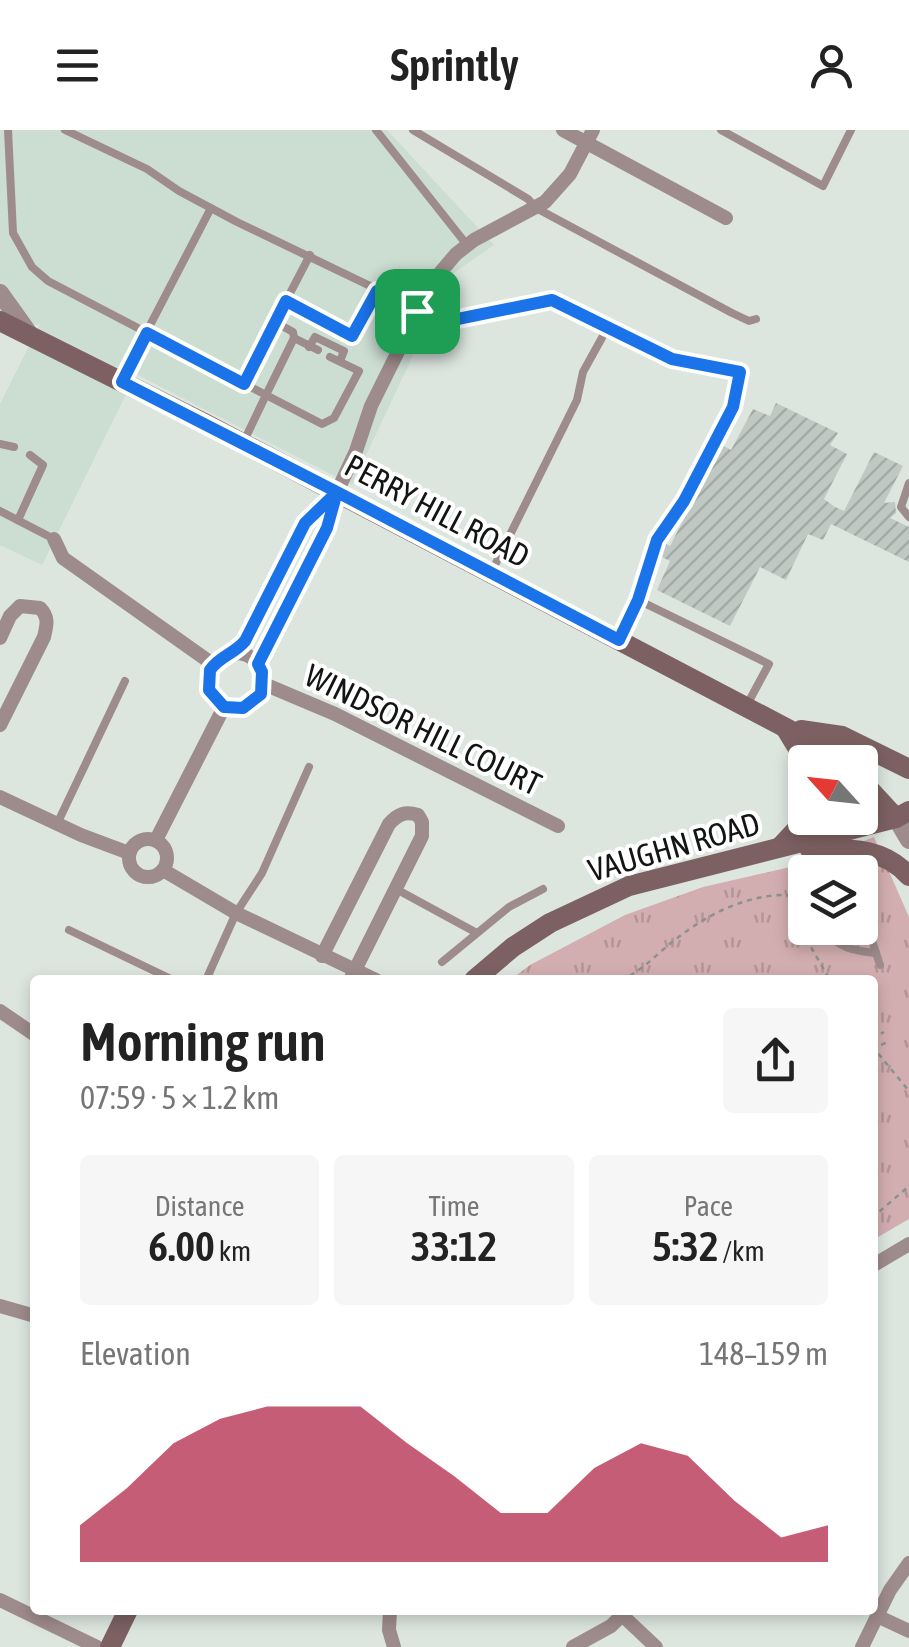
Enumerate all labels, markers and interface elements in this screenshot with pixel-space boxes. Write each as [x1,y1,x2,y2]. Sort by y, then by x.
icon: menu [50,38,105,93]
icon: person [804,38,859,93]
text: Sprintly [390,39,519,91]
pin [375,269,460,354]
icon: arrive [390,284,445,339]
street label: PERRY HILL ROAD [339,446,536,575]
street label: WINDSOR HILL COURT [299,656,547,803]
north arrow [788,745,878,835]
map controls [788,745,878,945]
street label: VAUGHN ROAD [584,804,764,889]
button: layers [788,855,878,945]
button: share [723,1008,828,1113]
text: Morning run [80,1010,326,1073]
text: 07:59 · 5 × 1.2 km [80,1079,279,1116]
text: Distance [155,1190,245,1222]
text: Time [428,1190,480,1222]
text: Pace [684,1190,733,1222]
text: 6.00 [148,1222,215,1270]
text: 33:12 [411,1222,497,1270]
text: 5:32 [652,1222,719,1270]
text: km [215,1235,251,1267]
text: /km [719,1235,765,1267]
text: Elevation [80,1335,191,1372]
text: 148–159 m [699,1335,828,1372]

